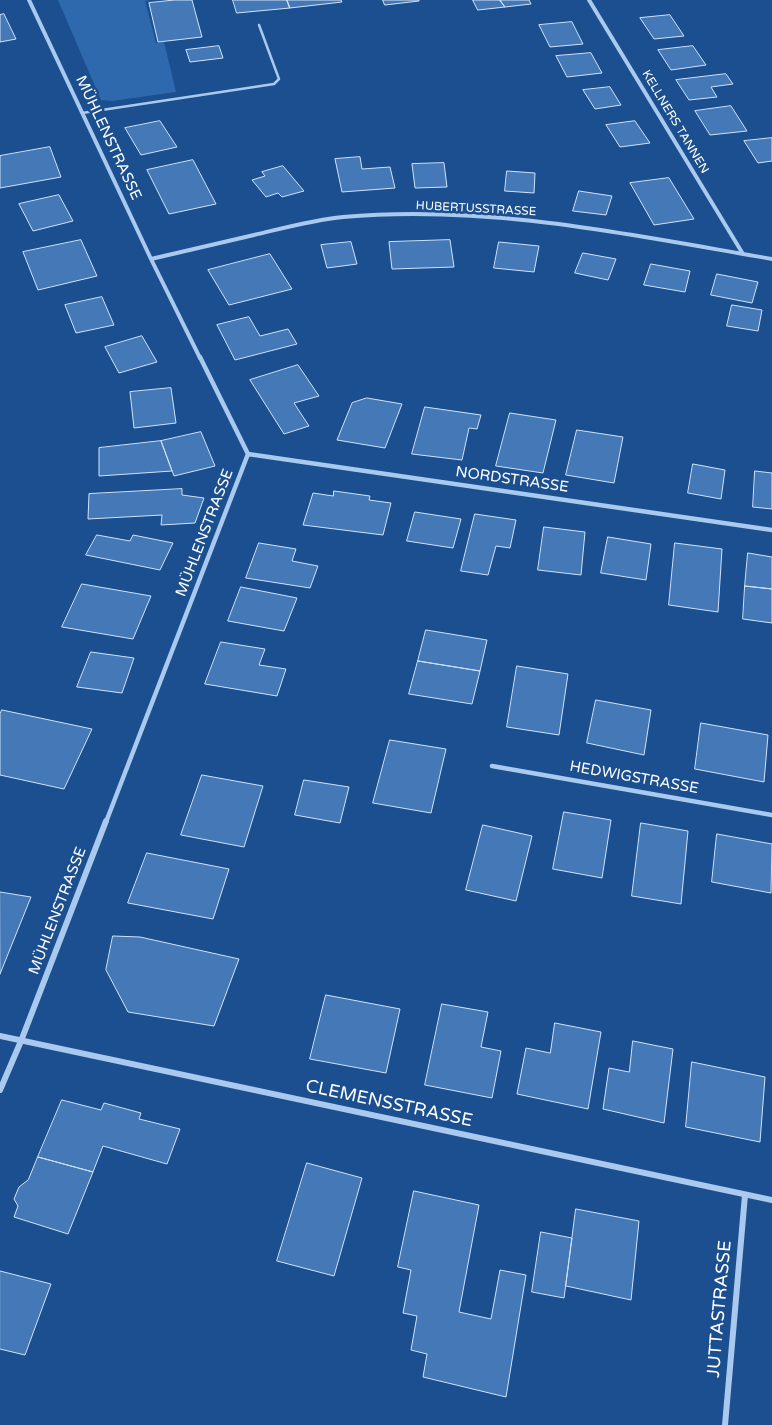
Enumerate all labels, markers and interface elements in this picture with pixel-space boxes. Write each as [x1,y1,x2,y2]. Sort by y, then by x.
street label: KELLNERS TANNEN [638,68,712,176]
street label: MÜHLENSTRASSE [71,73,145,203]
street label: HUBERTUSSTRASSE [415,199,537,219]
street label: NORDSTRASSE [454,463,570,497]
street label: MÜHLENSTRASSE [172,467,238,599]
street label: HEDWIGSTRASSE [568,758,700,798]
street label: MÜHLENSTRASSE [25,845,91,977]
street label: CLEMENSSTRASSE [304,1076,474,1132]
street label: JUTTASTRASSE [703,1240,737,1378]

